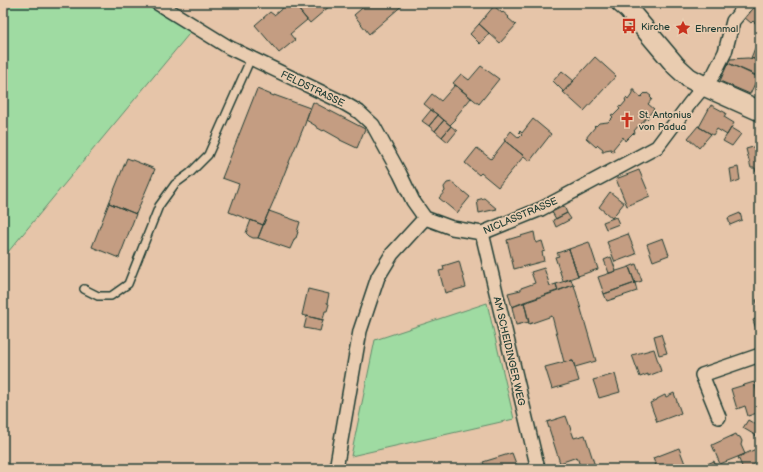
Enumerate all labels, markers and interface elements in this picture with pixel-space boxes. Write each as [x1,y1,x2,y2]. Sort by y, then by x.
bus stop icon: Kirche [620,17,638,35]
place icon: Ehrenmal [674,19,692,37]
place label: Kirche [641,21,670,33]
place label: Ehrenmal [695,23,738,35]
street label: FELDSTRASSE [279,68,347,110]
place label: St. Antonius von Padua [638,109,692,133]
church icon: St. Antonius von Padua [618,111,636,129]
street label: NICLASSTRASSE [481,195,560,237]
street label: AM SCHEIDINGER WEG [491,295,528,408]

